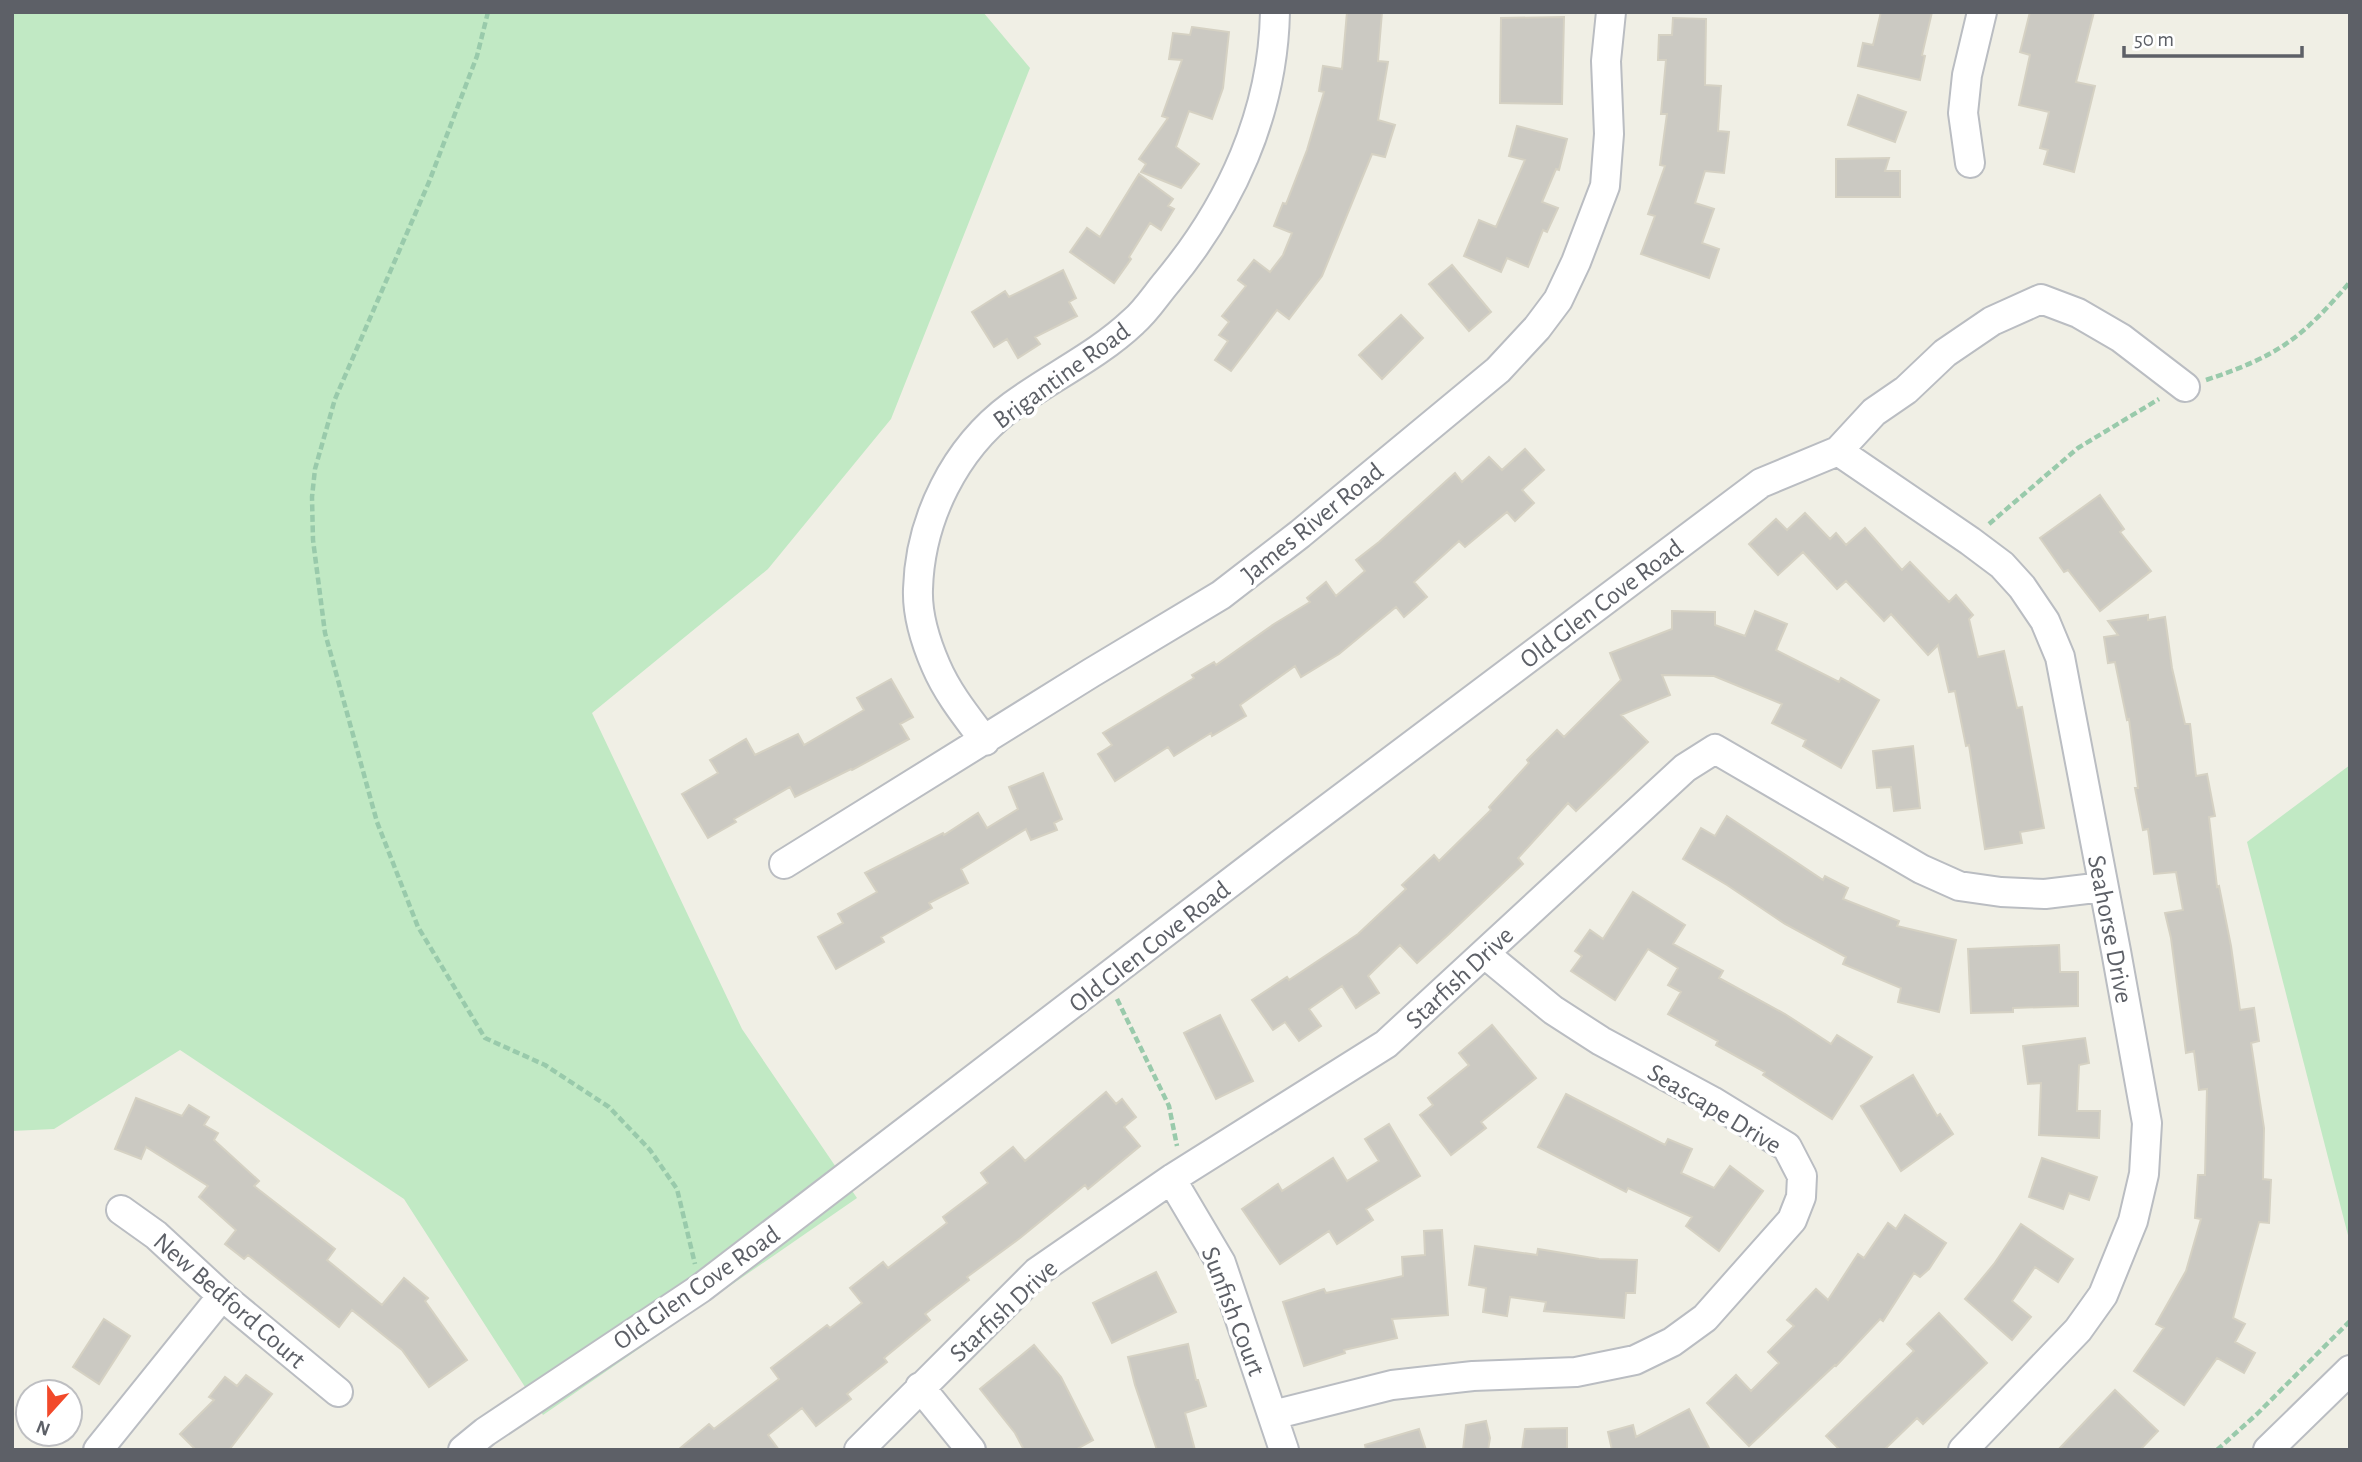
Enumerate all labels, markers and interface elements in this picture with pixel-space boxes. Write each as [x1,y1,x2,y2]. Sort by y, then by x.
scale bar [2124,14,2302,58]
text: 50 m [2134,29,2174,50]
street label: Brigantine Road [988,318,1135,434]
street label: James River Road [1237,458,1388,588]
street label: Old Glen Cove Road [1515,534,1688,673]
street label: Seahorse Drive [2083,853,2137,1005]
street label: Old Glen Cove Road [1064,876,1235,1017]
street label: Starfish Drive [1401,922,1519,1034]
street label: Seascape Drive [1643,1059,1786,1159]
street label: Old Glen Cove Road [609,1221,784,1355]
street label: New Bedford Court [148,1228,310,1373]
street label: Sunfish Court [1197,1243,1270,1379]
street label: Starfish Drive [945,1255,1063,1367]
north arrow [14,1378,84,1448]
text: N [34,1416,53,1439]

